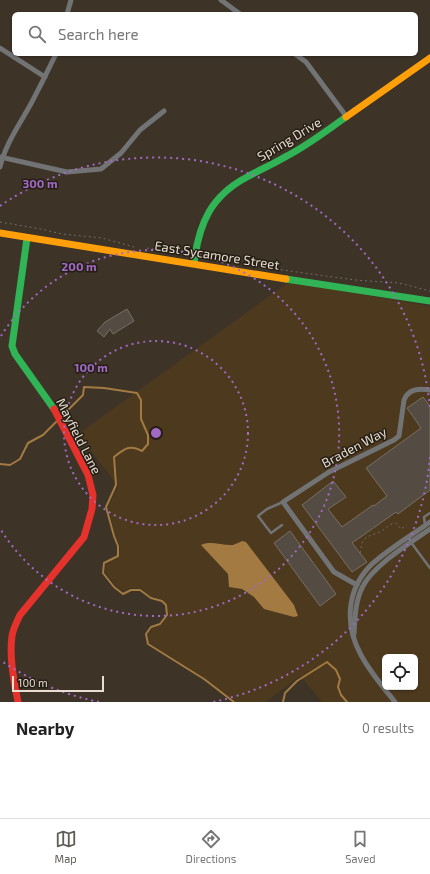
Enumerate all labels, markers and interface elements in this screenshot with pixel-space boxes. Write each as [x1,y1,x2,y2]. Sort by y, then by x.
search box [12,12,418,56]
icon: search [26,23,48,45]
text: Search here [58,25,139,43]
street label: Spring Drive [254,114,324,164]
text: 300 m [22,176,58,190]
street label: East Sycamore Street [153,237,281,273]
text: 200 m [61,259,97,273]
text: 100 m [74,360,108,374]
street label: Mayfield Lane [53,395,105,477]
street label: Braden Way [319,423,389,471]
centre of rings [149,426,163,440]
map controls [382,654,418,690]
button: locate [382,654,418,690]
scale bar [12,674,104,693]
text: 100 m [18,676,48,689]
text: Nearby [16,718,74,738]
text: 0 results [362,720,414,736]
tab: Map [55,828,77,865]
tab: Directions [186,828,236,865]
tab: Saved [345,828,376,865]

